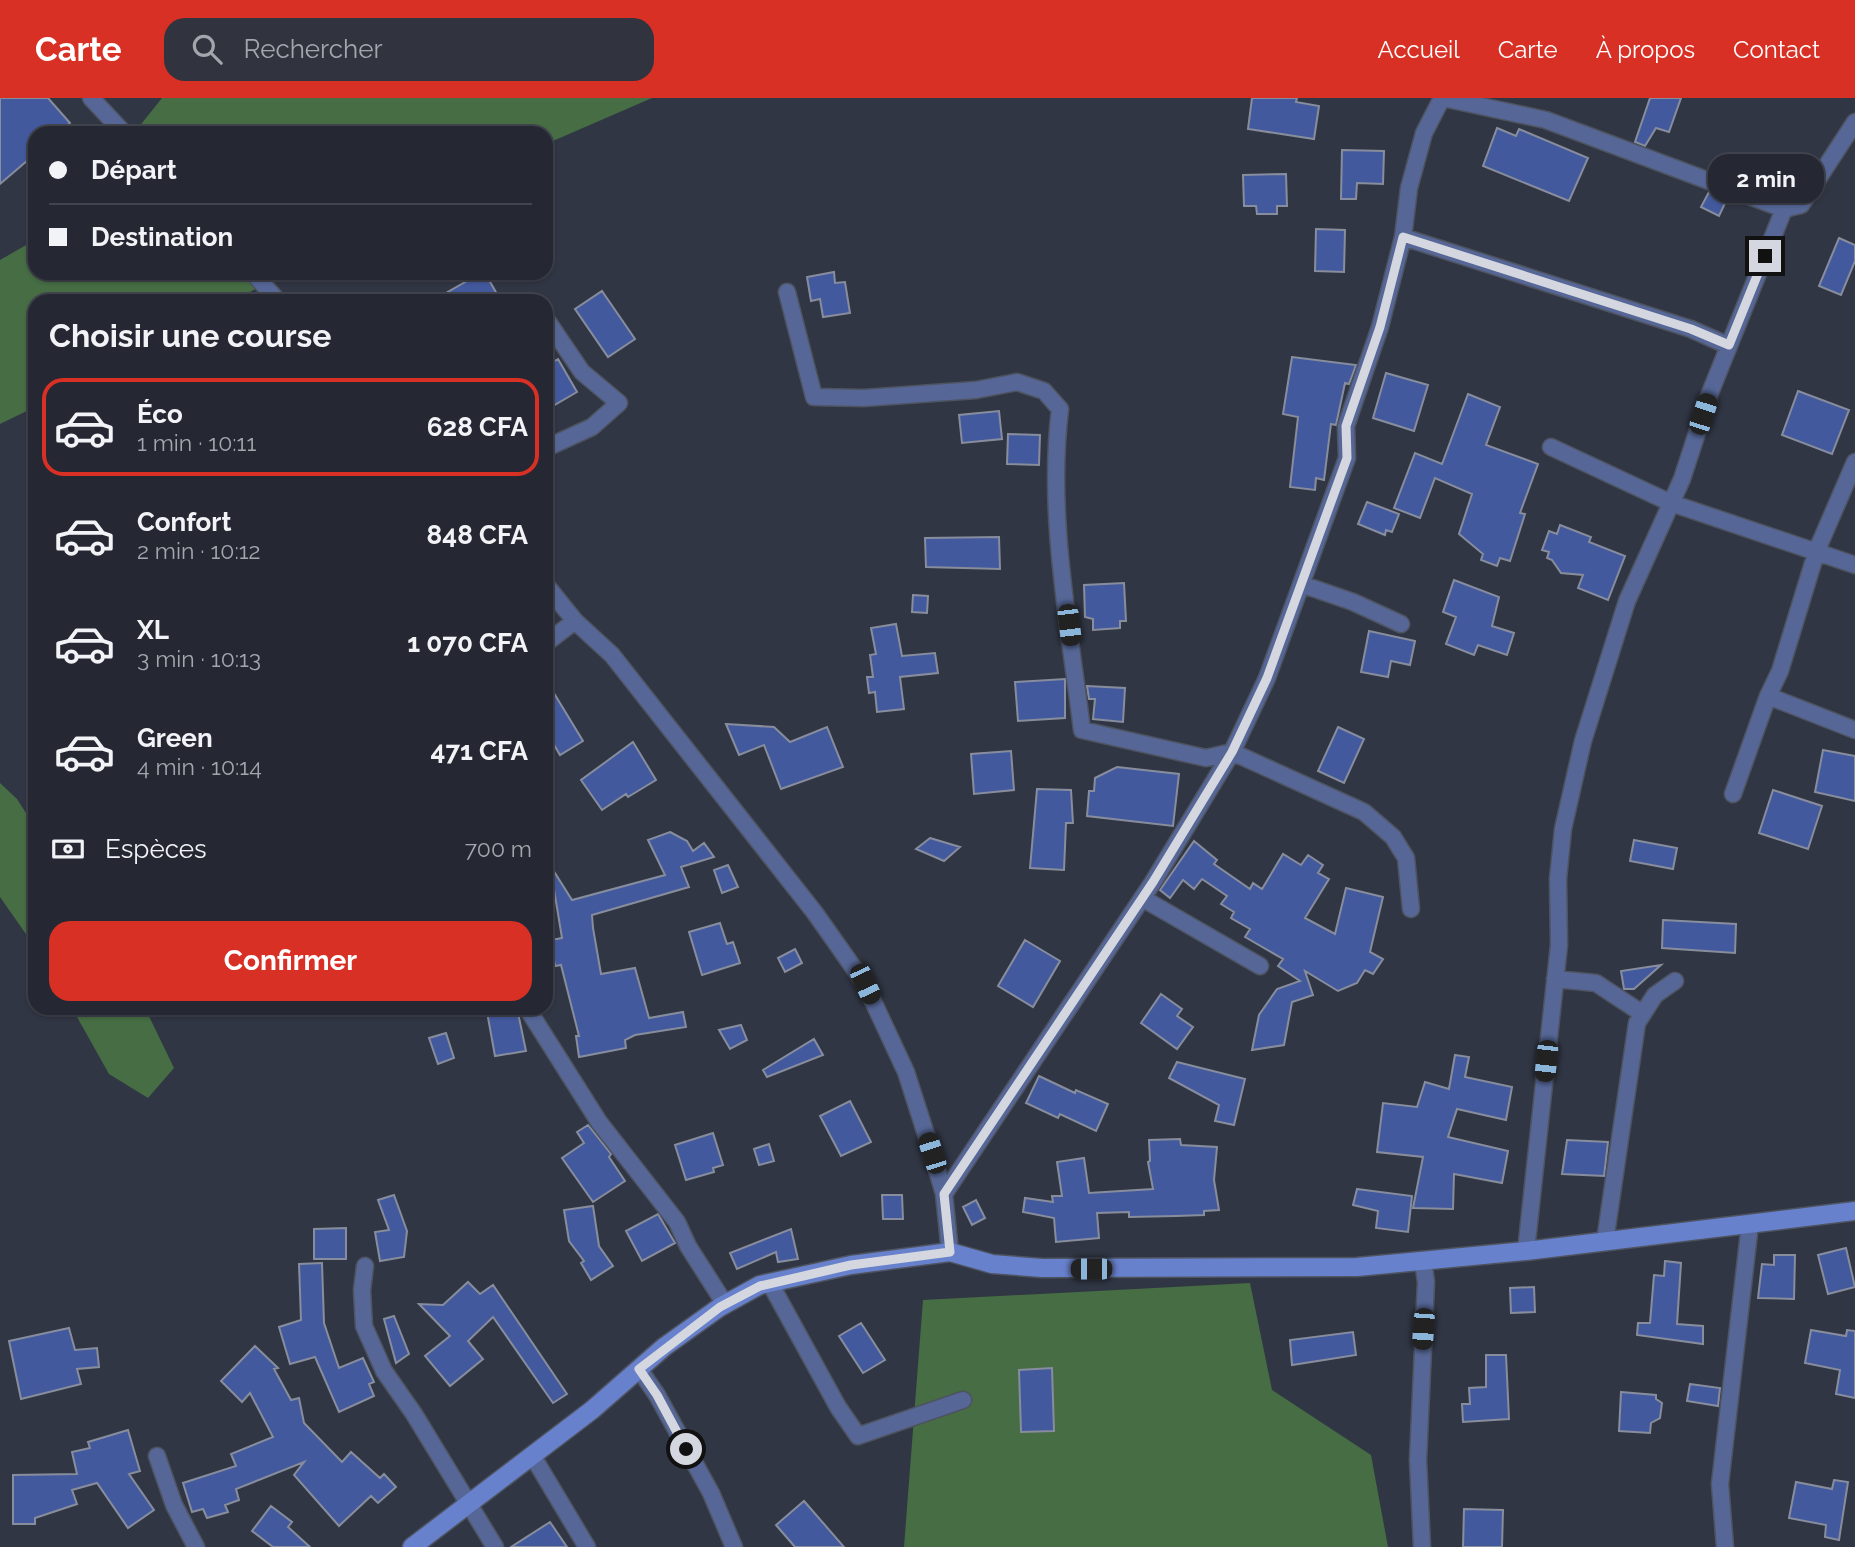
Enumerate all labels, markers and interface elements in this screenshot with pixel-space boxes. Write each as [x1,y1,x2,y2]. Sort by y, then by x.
search box [164,18,654,81]
text: Carte [35,30,122,69]
icon: search [188,30,226,68]
text: Rechercher [244,34,383,64]
text: Accueil [1378,35,1460,64]
text: Carte [1498,35,1558,64]
text: À propos [1596,35,1695,64]
text: Contact [1733,35,1820,64]
text: Départ [91,155,177,185]
callout: 2 min [1707,155,1823,204]
text: 2 min [1736,165,1796,192]
text: Destination [91,222,233,252]
route end [1749,240,1781,272]
text: Choisir une course [49,317,332,354]
car [1687,391,1720,437]
icon: car [53,396,116,459]
text: Éco [137,399,183,429]
text: 628 CFA [427,412,528,442]
text: 1 min · 10:11 [137,429,256,456]
icon: car [53,504,116,567]
text: Confort [137,507,231,537]
text: 848 CFA [427,520,528,550]
text: 2 min · 10:12 [137,537,261,564]
car [1057,603,1082,647]
icon: car [53,612,116,675]
text: XL [137,615,169,645]
text: 1 070 CFA [407,628,528,658]
text: 3 min · 10:13 [137,645,261,672]
icon: car [53,720,116,783]
text: Green [137,723,213,753]
text: 471 CFA [431,736,528,766]
text: 4 min · 10:14 [137,753,262,780]
icon: cash [49,830,87,868]
text: Espèces [105,834,207,864]
text: 700 m [465,835,532,862]
button: Confirmer [49,921,532,1001]
car [847,961,884,1007]
car [1534,1039,1559,1083]
car [916,1130,949,1176]
car [1071,1259,1113,1280]
car [1412,1307,1435,1351]
route start [670,1433,702,1465]

